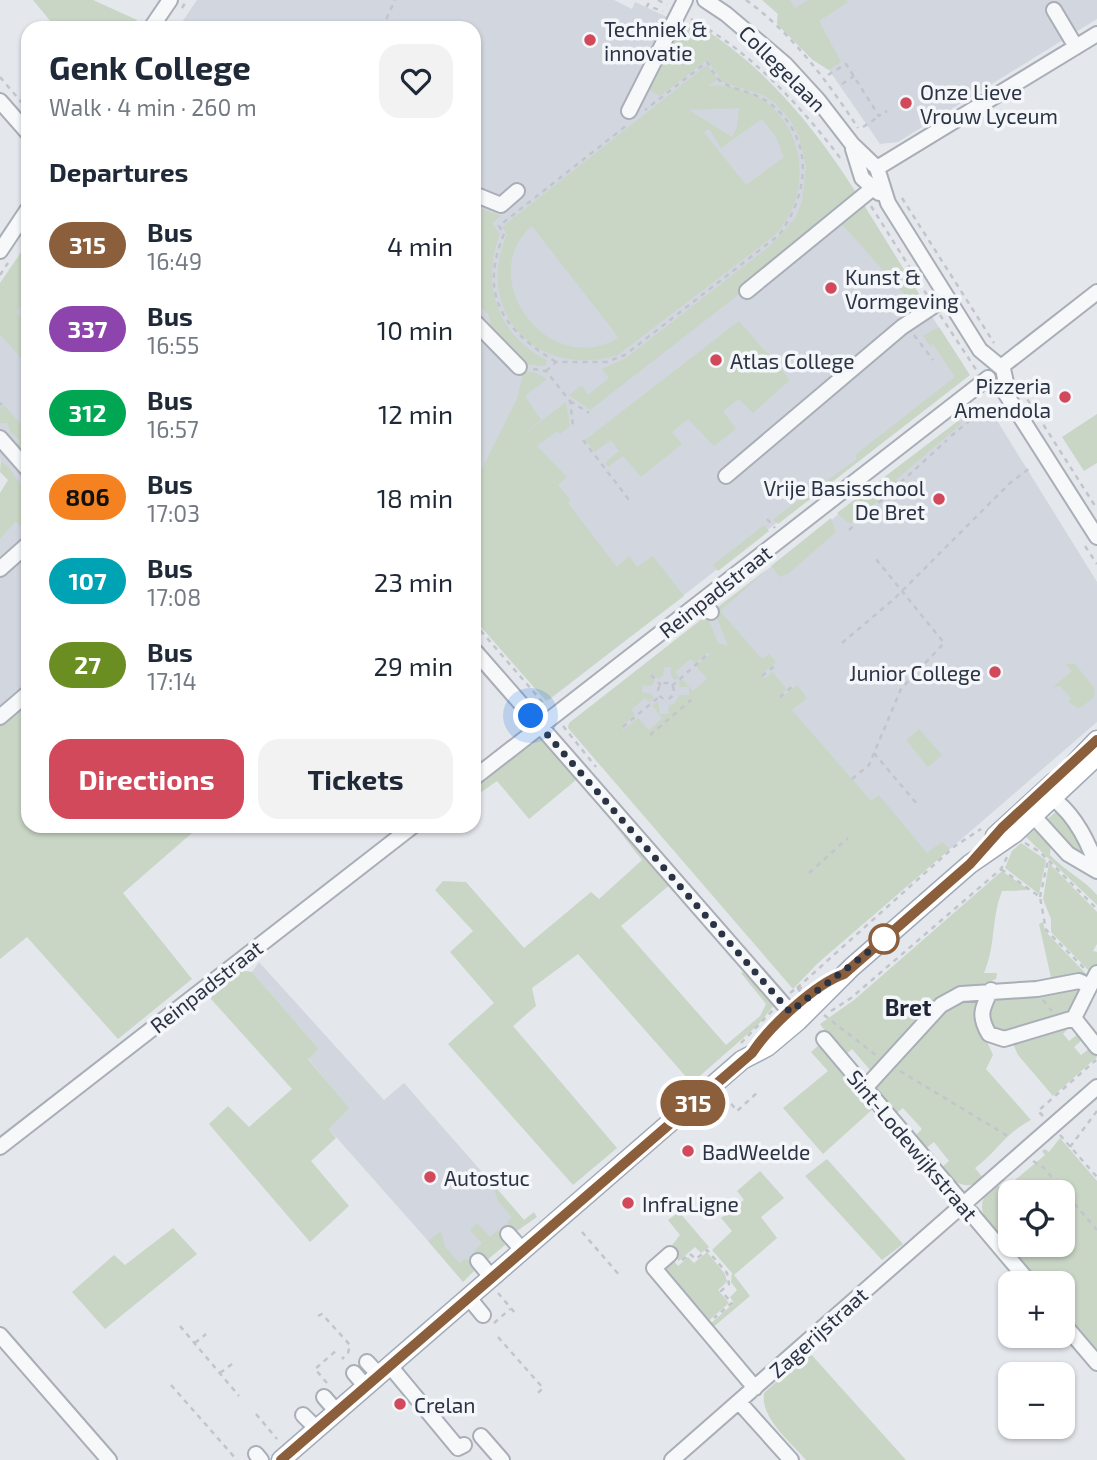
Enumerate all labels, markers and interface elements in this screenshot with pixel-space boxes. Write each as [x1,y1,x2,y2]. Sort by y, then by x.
place label: Techniek & innovatie [604,16,708,65]
street label: Collegelaan [735,20,831,116]
marker: Techniek & innovatie [582,32,598,48]
button: heart [379,44,453,118]
text: Genk College [49,47,251,87]
place label: Onze Lieve Vrouw Lyceum [920,79,1058,128]
text: Walk · 4 min · 260 m [49,93,257,121]
marker: Onze Lieve Vrouw Lyceum [898,95,914,111]
text: Departures [49,156,188,187]
text: Bus [147,216,193,247]
text: 315 [69,230,106,259]
text: 4 min [387,230,453,261]
text: 16:49 [147,247,202,275]
place label: Kunst & Vormgeving [845,264,959,313]
marker: Kunst & Vormgeving [823,280,839,296]
text: Bus [147,300,193,331]
text: 337 [68,314,107,343]
text: 10 min [377,314,453,345]
text: 16:55 [147,331,199,359]
place label: Atlas College [730,348,855,373]
marker: Atlas College [708,352,724,368]
place label: Pizzeria Amendola [954,373,1051,422]
text: Bus [147,384,193,415]
marker: Pizzeria Amendola [1057,389,1073,405]
text: 312 [69,398,106,427]
text: 12 min [378,398,453,429]
text: 16:57 [147,415,199,443]
text: Bus [147,468,193,499]
place label: Vrije Basisschool De Bret [764,475,926,524]
text: 806 [65,482,110,511]
text: 18 min [377,482,453,513]
marker: Vrije Basisschool De Bret [931,491,947,507]
text: 17:03 [147,499,200,527]
street label: Reinpadstraat [654,539,776,643]
text: Bus [147,552,193,583]
text: 107 [68,566,107,595]
text: 23 min [374,566,453,597]
text: 17:08 [147,583,201,611]
text: Bus [147,636,193,667]
text: 27 [74,650,101,679]
text: 29 min [373,650,453,681]
place label: Junior College [849,660,981,685]
marker: Junior College [987,664,1003,680]
text: 17:14 [147,667,197,695]
your location [513,698,548,733]
button: Directions [49,739,244,819]
button: Tickets [258,739,453,819]
unlabelled marker [869,924,899,954]
street label: Reinpadstraat [145,934,267,1038]
district label: Bret [885,993,931,1021]
street label: Sint-Lodewijkstraat [842,1065,983,1226]
line badge: 315 [653,1080,733,1126]
text: 315 [674,1088,712,1117]
place label: BadWeelde [702,1139,810,1164]
marker: BadWeelde [680,1143,696,1159]
place label: Autostuc [444,1165,530,1190]
marker: Autostuc [422,1169,438,1185]
map controls [998,1180,1075,1439]
button: locate [998,1180,1075,1257]
place label: InfraLigne [642,1191,739,1216]
marker: InfraLigne [620,1195,636,1211]
button: + [998,1271,1075,1348]
street label: Zagerijstraat [764,1281,873,1383]
button: − [998,1362,1075,1439]
place label: Crelan [414,1392,475,1417]
marker: Crelan [392,1396,408,1412]

